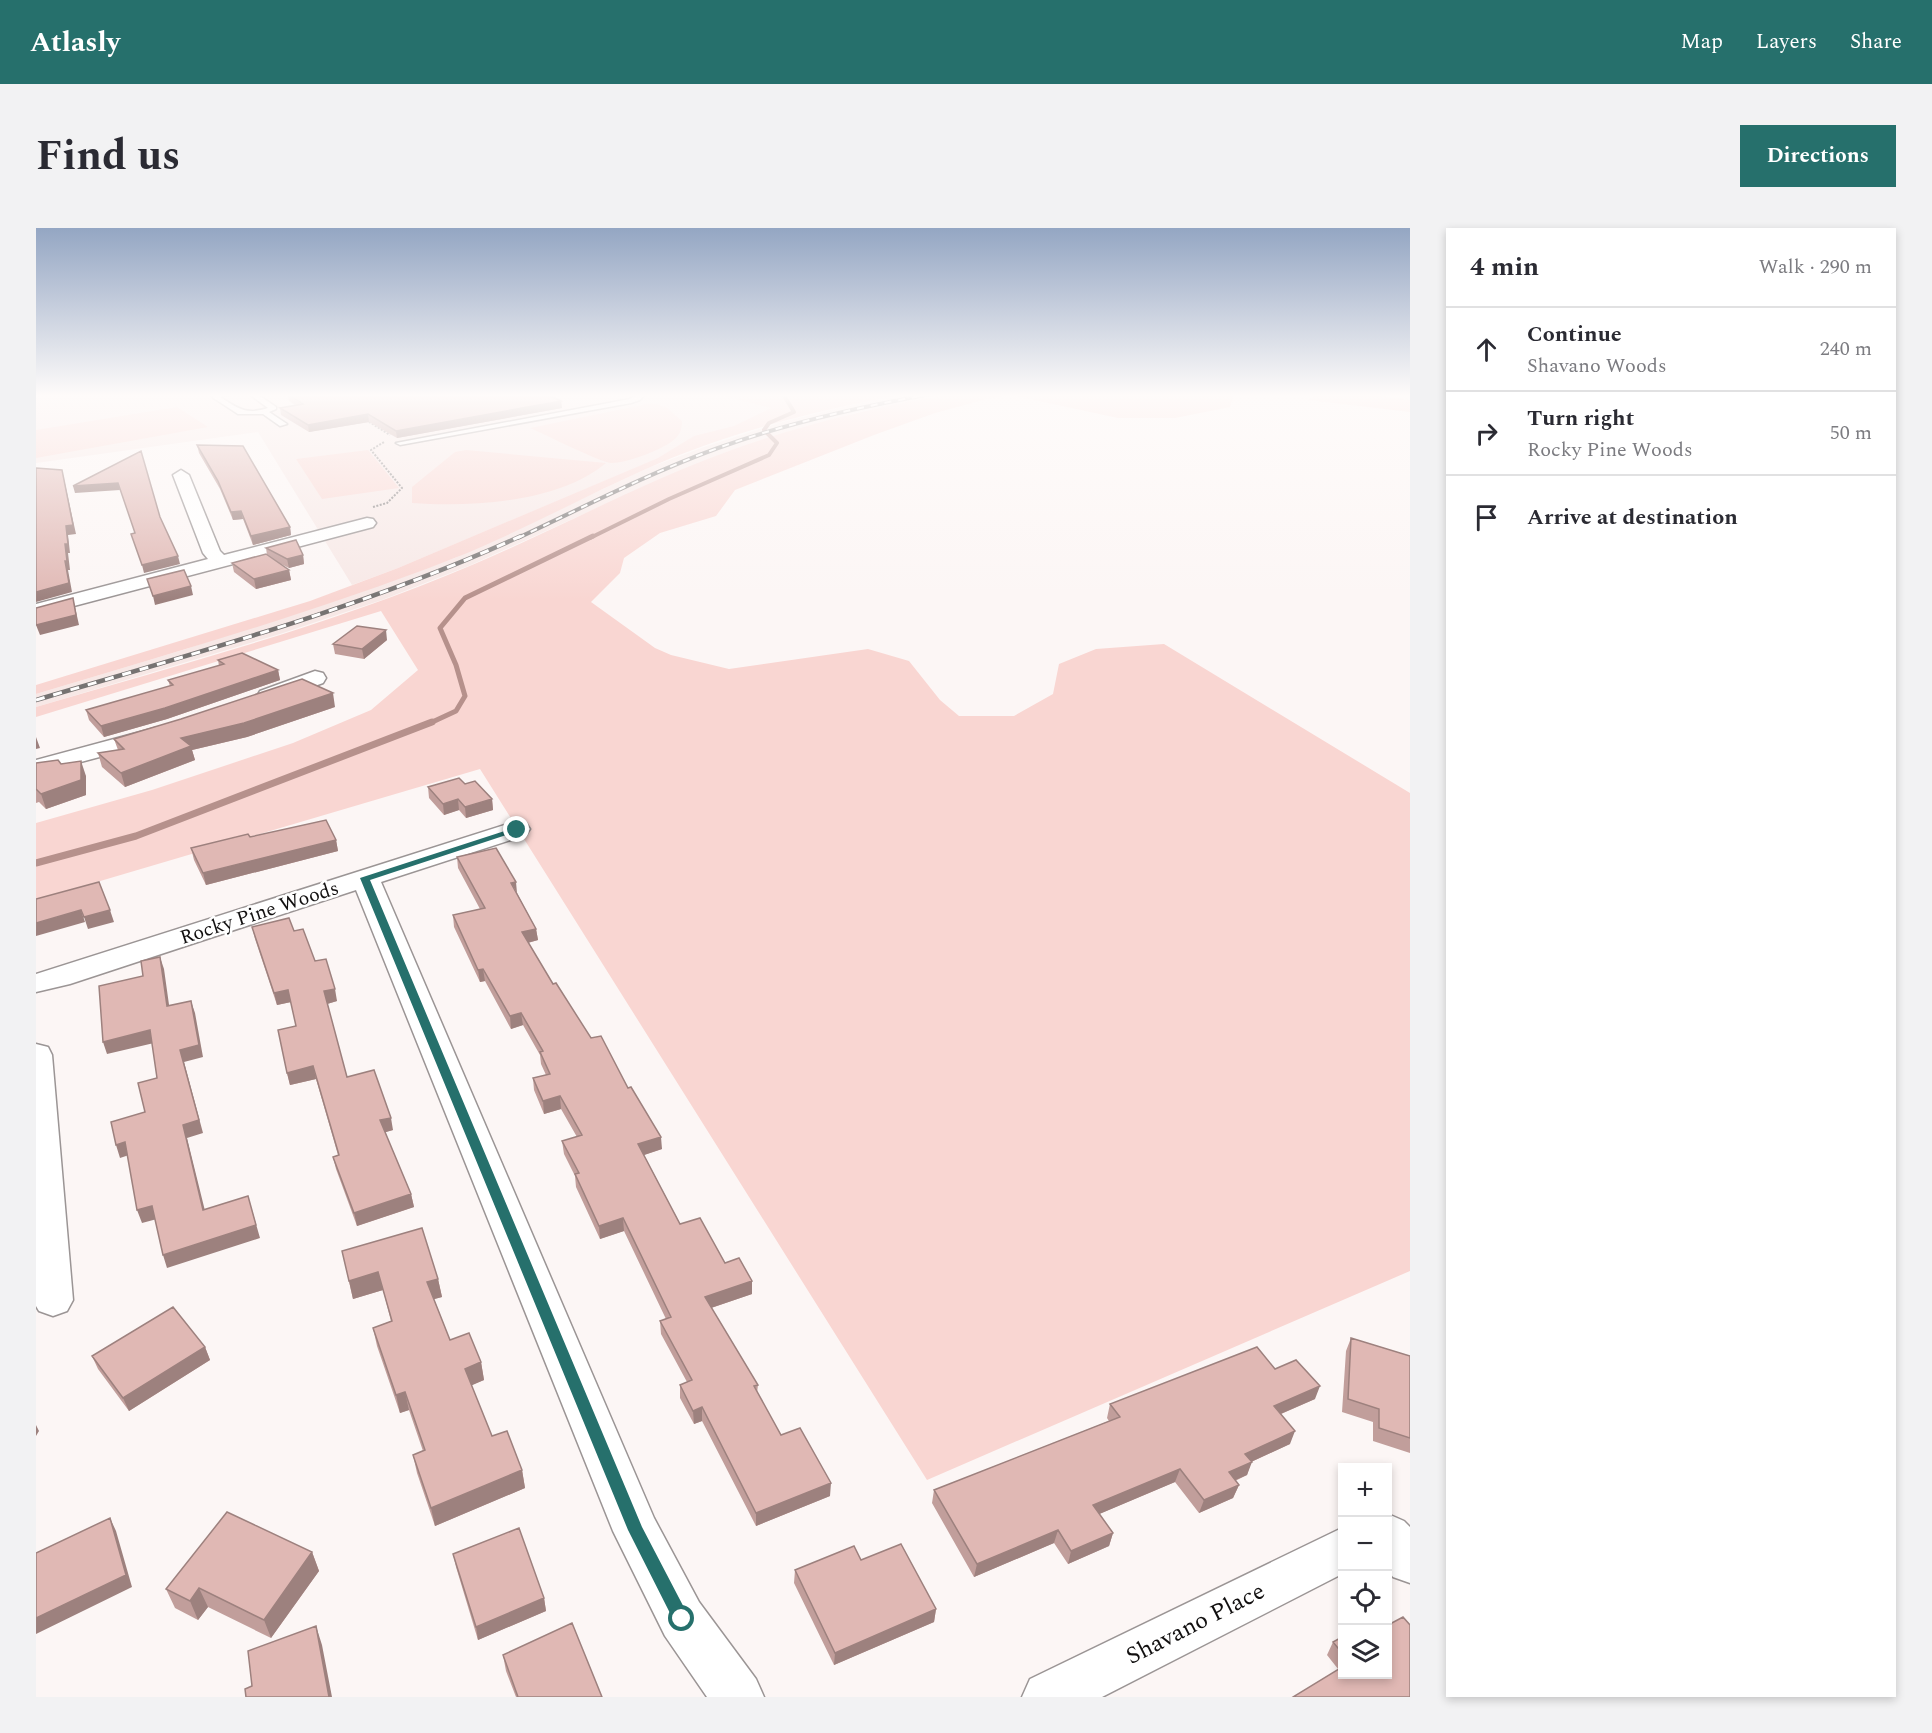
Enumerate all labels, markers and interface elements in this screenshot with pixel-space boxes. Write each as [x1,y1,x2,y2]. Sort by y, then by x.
text: Atlasly [30,21,120,64]
text: Map [1681,26,1723,58]
text: Layers [1756,26,1817,58]
text: Share [1850,26,1902,58]
text: Find us [36,125,180,188]
button: Directions [1740,125,1896,187]
text: 4 min [1470,247,1539,287]
text: Walk · 290 m [1759,252,1872,282]
text: Continue [1527,318,1622,351]
icon: ahead [1470,333,1503,366]
text: 240 m [1820,334,1872,364]
text: Shavano Woods [1527,351,1667,381]
text: Turn right [1527,402,1634,435]
icon: right [1470,417,1503,450]
text: 50 m [1830,418,1872,448]
text: Rocky Pine Woods [1527,435,1693,465]
icon: arrive [1470,501,1503,534]
text: Arrive at destination [1527,501,1738,534]
route end [503,816,529,842]
street label: Rocky Pine Woods [176,873,343,953]
map controls [1338,1463,1392,1679]
button: + [1338,1463,1392,1517]
button: − [1338,1517,1392,1571]
button: locate [1338,1571,1392,1625]
street label: Shavano Place [1120,1573,1271,1674]
route start [668,1605,694,1631]
button: layers [1338,1625,1392,1679]

